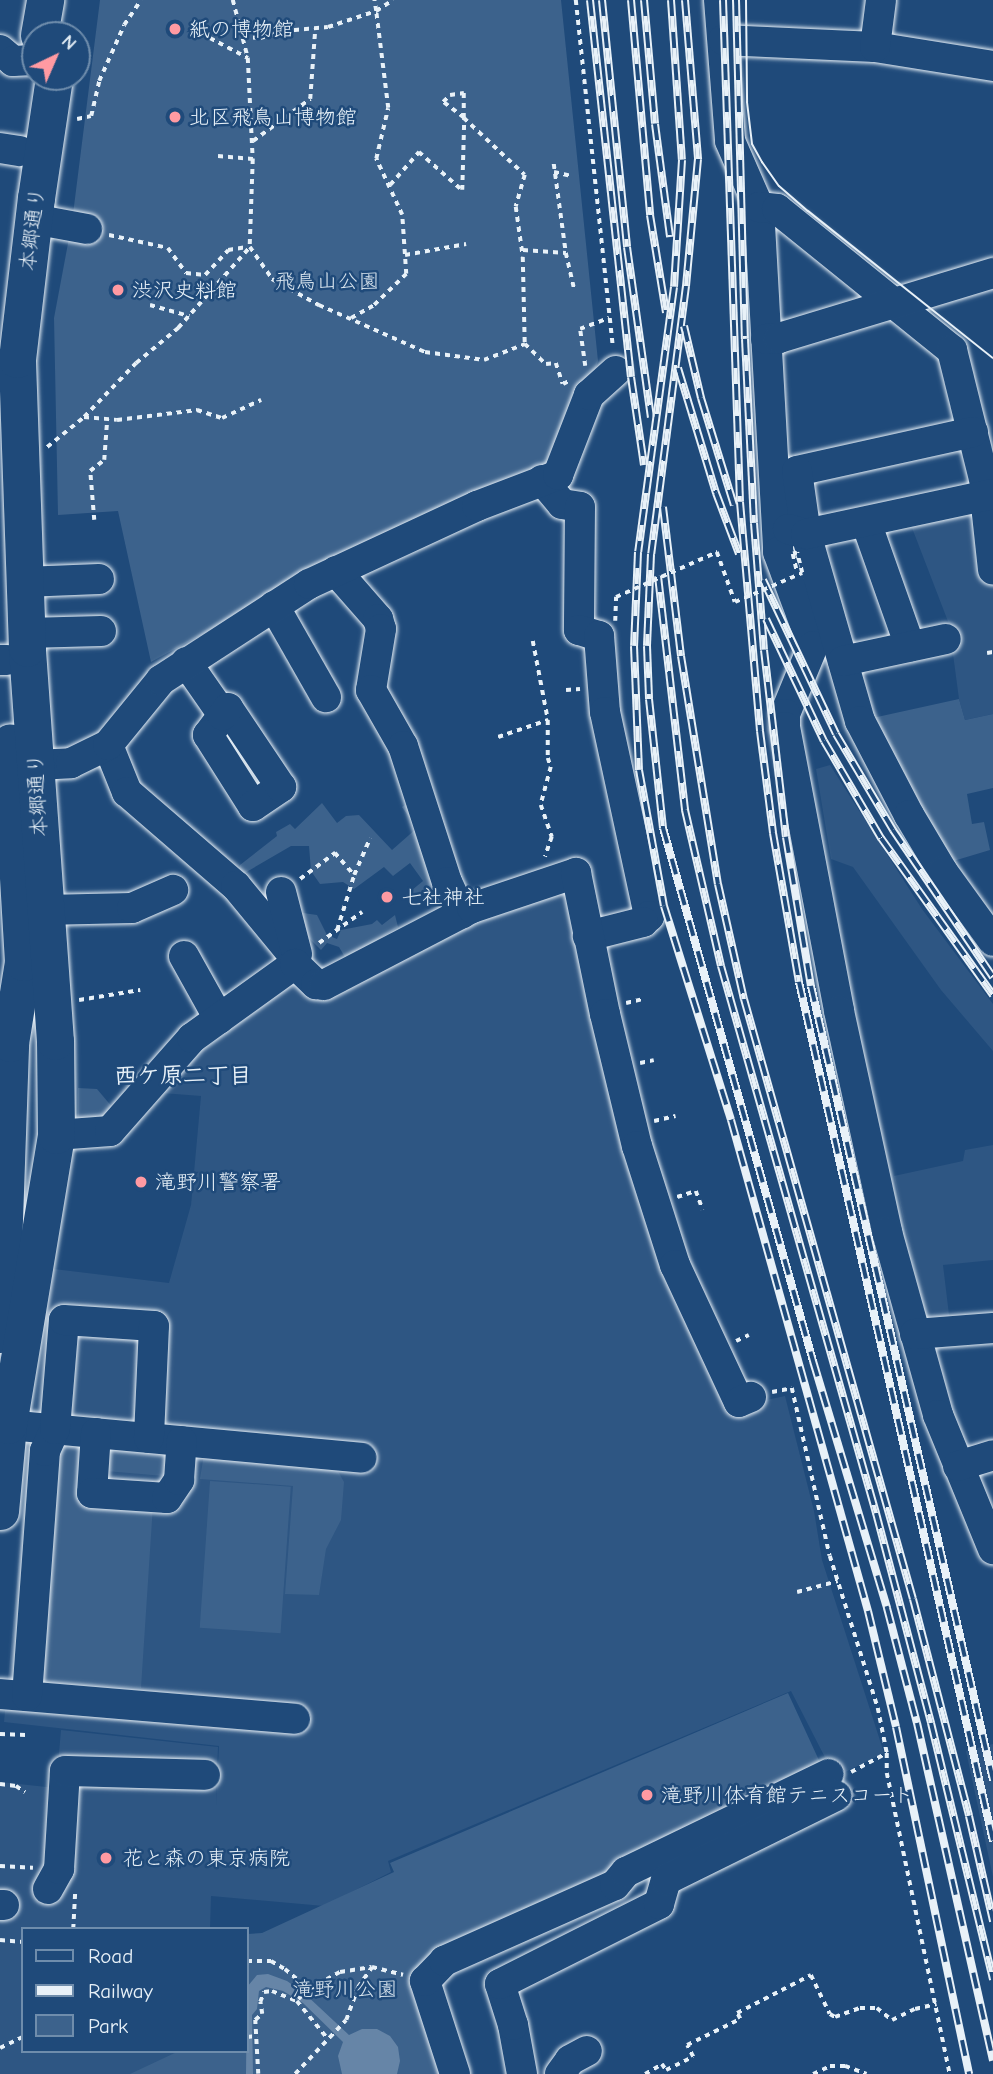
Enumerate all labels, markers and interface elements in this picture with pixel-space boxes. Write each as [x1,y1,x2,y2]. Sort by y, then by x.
place label: 紙の博物館 [189,16,294,42]
north arrow [21,21,91,91]
marker: 紙の博物館 [167,21,183,37]
text: N [57,30,81,55]
place label: 北区飛鳥山博物館 [189,104,357,130]
marker: 北区飛鳥山博物館 [167,109,183,125]
street label: 本郷通り [14,186,50,272]
park label: 飛鳥山公園 [275,268,379,294]
place label: 渋沢史料館 [132,277,237,303]
marker: 渋沢史料館 [110,282,126,298]
street label: 本郷通り [22,752,52,838]
place label: 七社神社 [401,884,485,910]
marker: 七社神社 [379,889,395,905]
district label: 西ケ原二丁目 [114,1062,252,1090]
place label: 滝野川警察署 [155,1169,281,1195]
marker: 滝野川警察署 [133,1174,149,1190]
place label: 滝野川体育館テニスコート [661,1782,913,1808]
marker: 滝野川体育館テニスコート [639,1787,655,1803]
place label: 花と森の東京病院 [122,1845,290,1871]
marker: 花と森の東京病院 [96,1848,116,1868]
legend [21,1927,248,2053]
text: Road [88,1944,133,1968]
park label: 滝野川公園 [293,1976,397,2002]
text: Railway [88,1979,153,2003]
text: Park [88,2014,128,2038]

